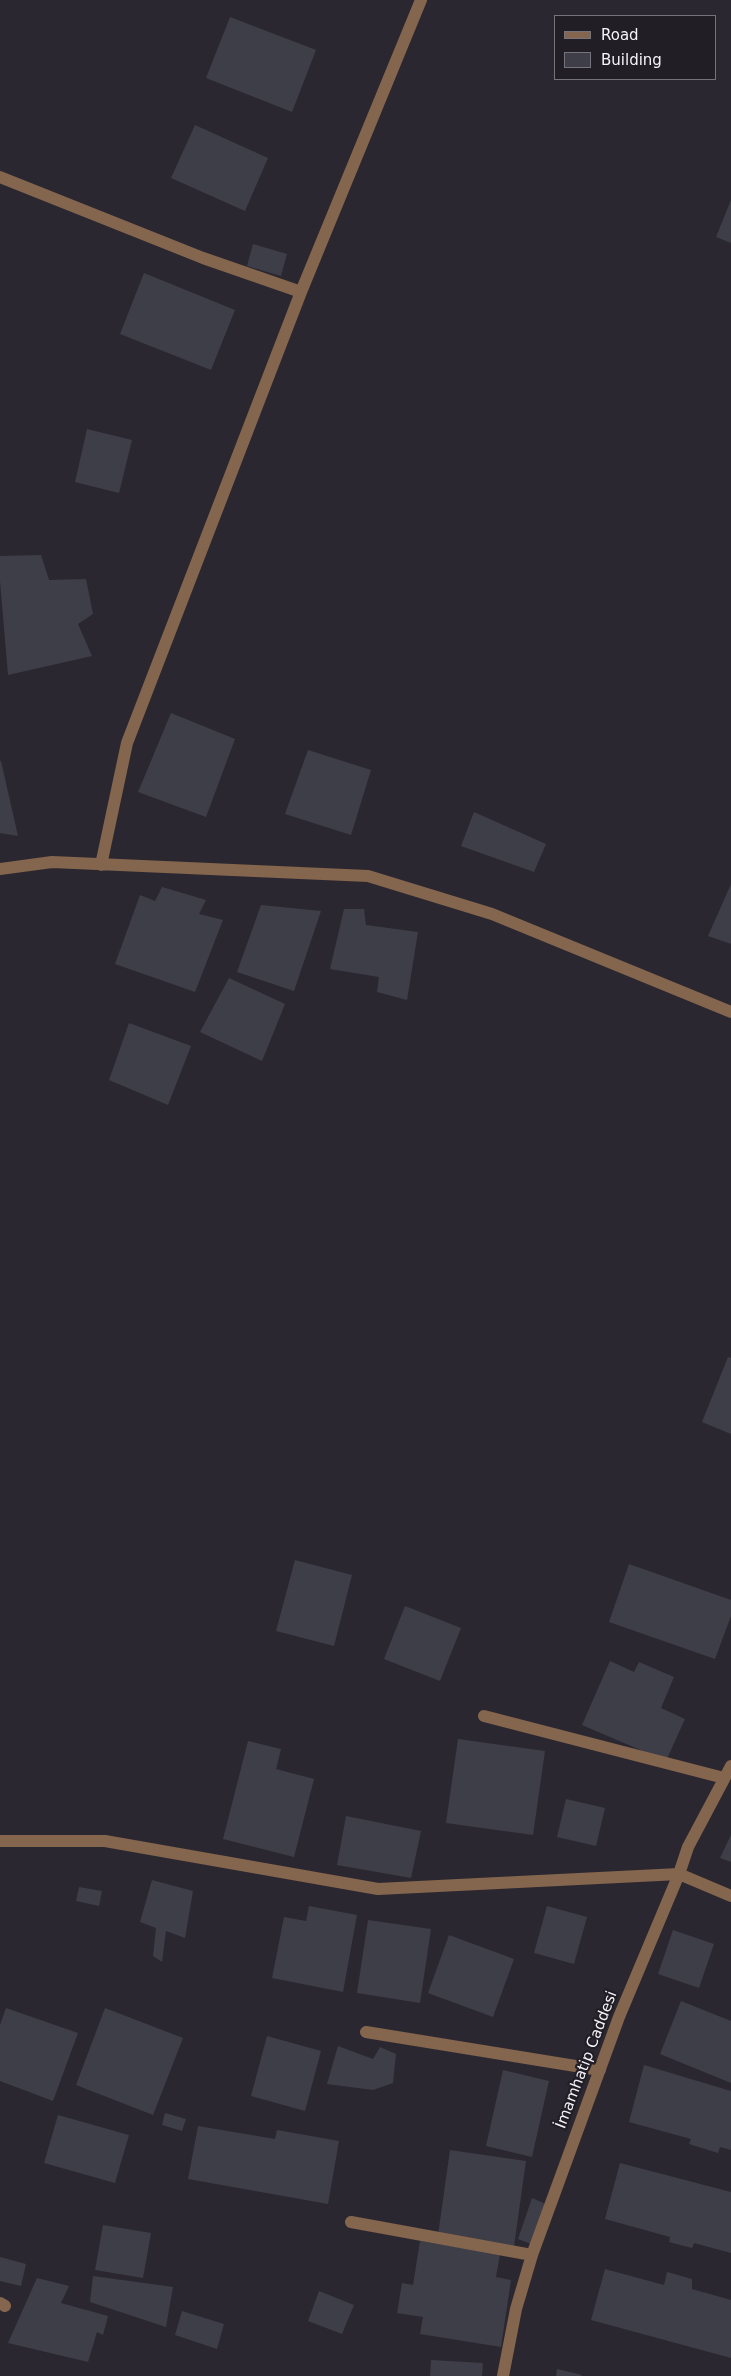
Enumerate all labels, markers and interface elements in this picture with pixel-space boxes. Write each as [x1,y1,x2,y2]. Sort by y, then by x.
legend [554,15,716,80]
text: Road [601,26,639,44]
text: Building [601,51,662,69]
street label: İmamhatip Caddesi [552,1989,622,2131]

